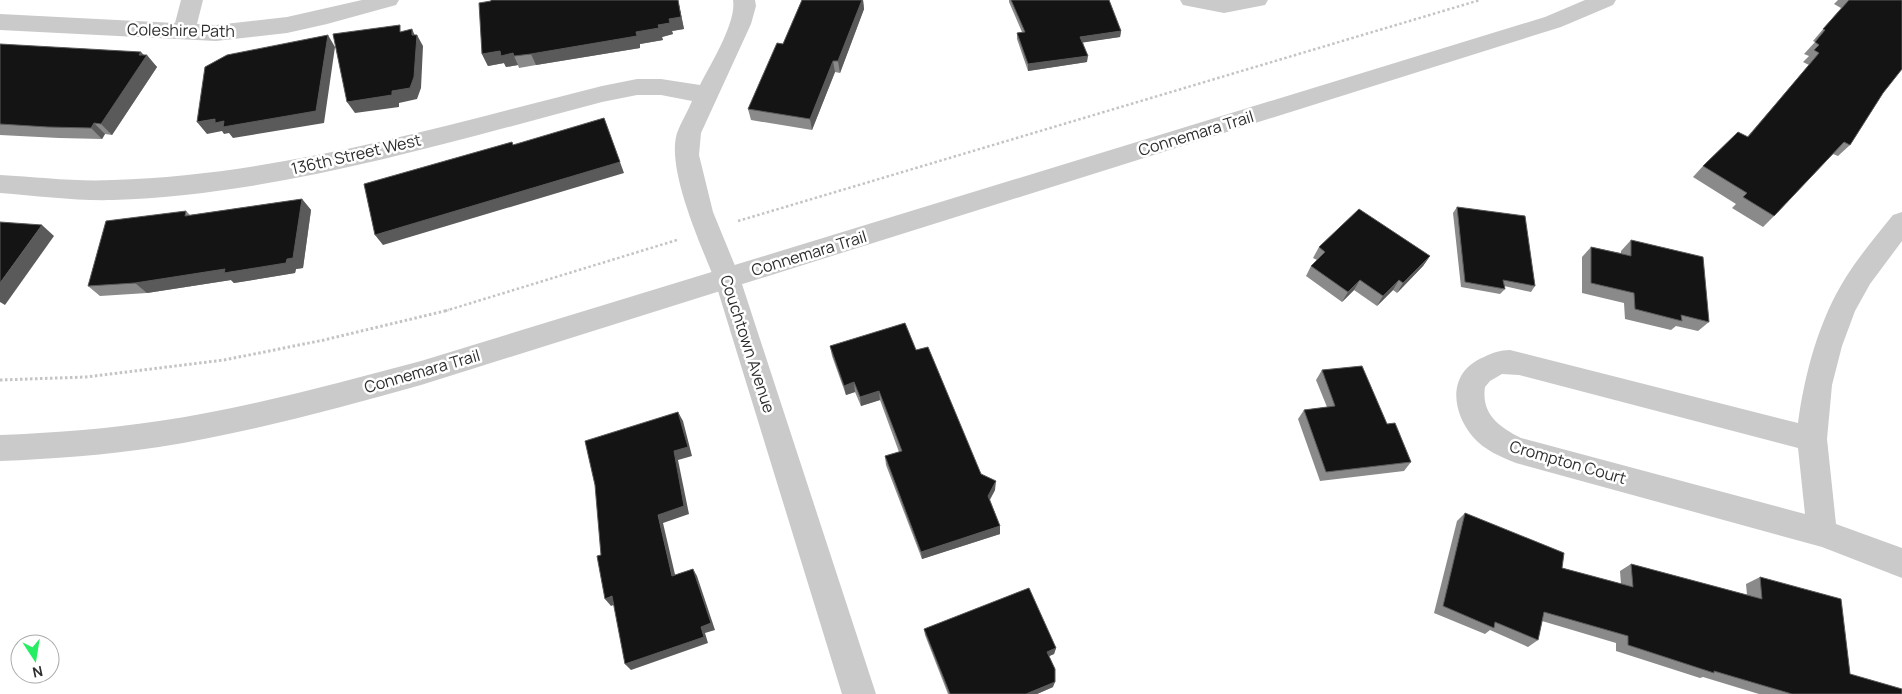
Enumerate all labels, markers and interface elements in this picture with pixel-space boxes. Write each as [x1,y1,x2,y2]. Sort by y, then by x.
street label: Coleshire Path [127,18,235,42]
street label: Connemara Trail [1136,105,1256,161]
street label: 136th Street West [289,128,423,180]
street label: Connemara Trail [749,225,869,281]
street label: Couchtown Avenue [715,272,781,416]
street label: Connemara Trail [362,344,482,398]
street label: Crompton Court [1507,435,1629,489]
north arrow [10,634,60,684]
text: N [31,662,45,683]

